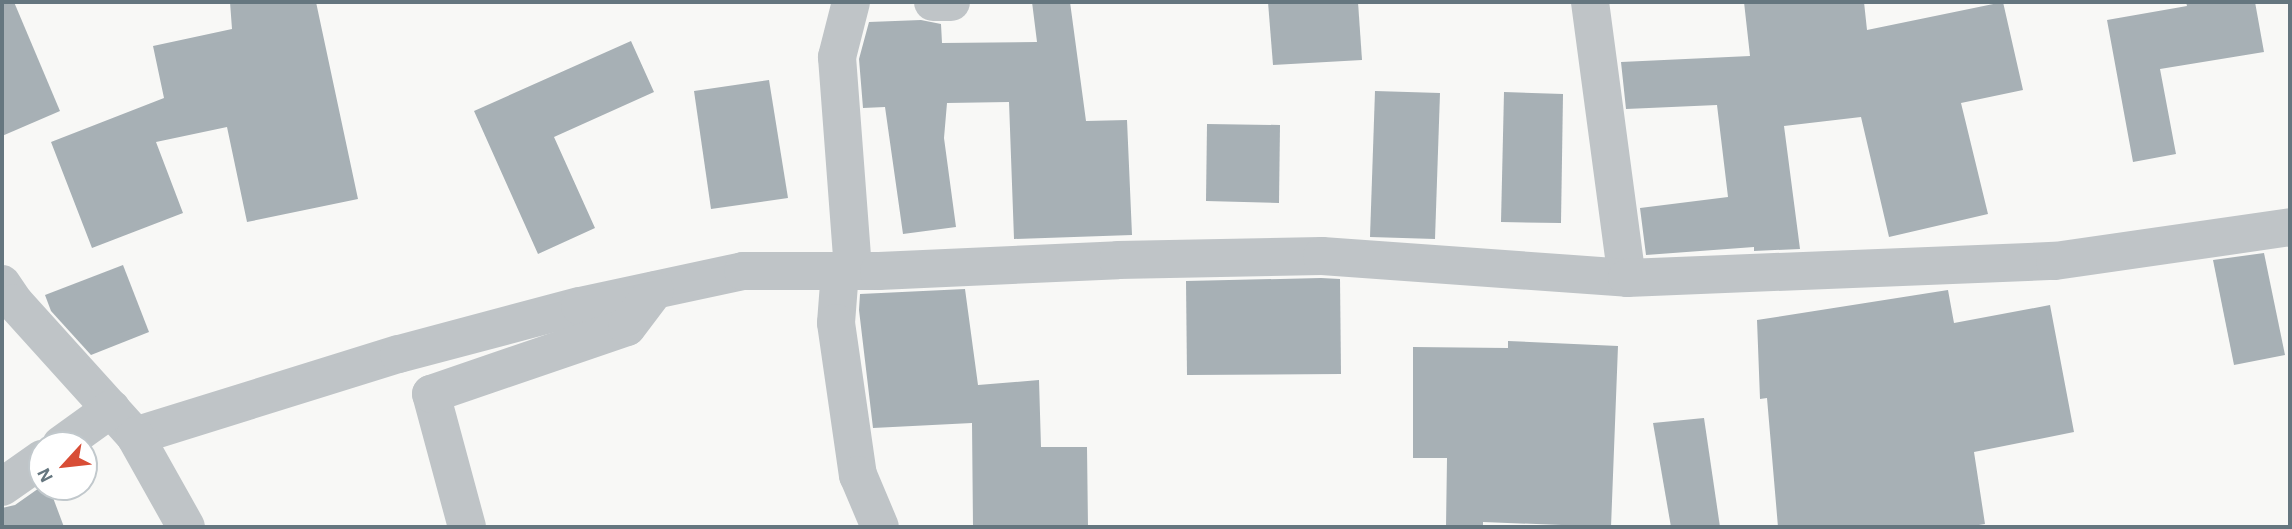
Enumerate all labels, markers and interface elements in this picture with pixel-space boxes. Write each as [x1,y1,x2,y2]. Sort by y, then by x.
north arrow [28,431,98,501]
text: N [34,465,57,485]

